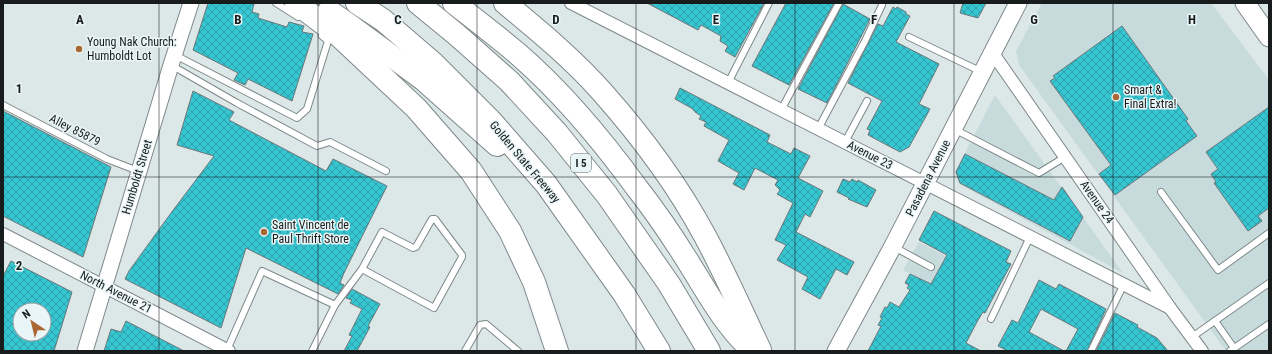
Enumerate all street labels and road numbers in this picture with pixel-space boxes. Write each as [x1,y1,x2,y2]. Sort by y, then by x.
street label: Alley 85879 [47,111,103,149]
street label: Golden State Freeway [487,118,563,206]
street label: Pasadena Avenue [903,137,953,219]
street label: Humboldt Street [119,138,155,216]
street label: Avenue 23 [845,138,895,172]
road number: I 5 [571,154,591,172]
street label: Avenue 24 [1077,178,1117,226]
street label: North Avenue 21 [78,268,154,316]

